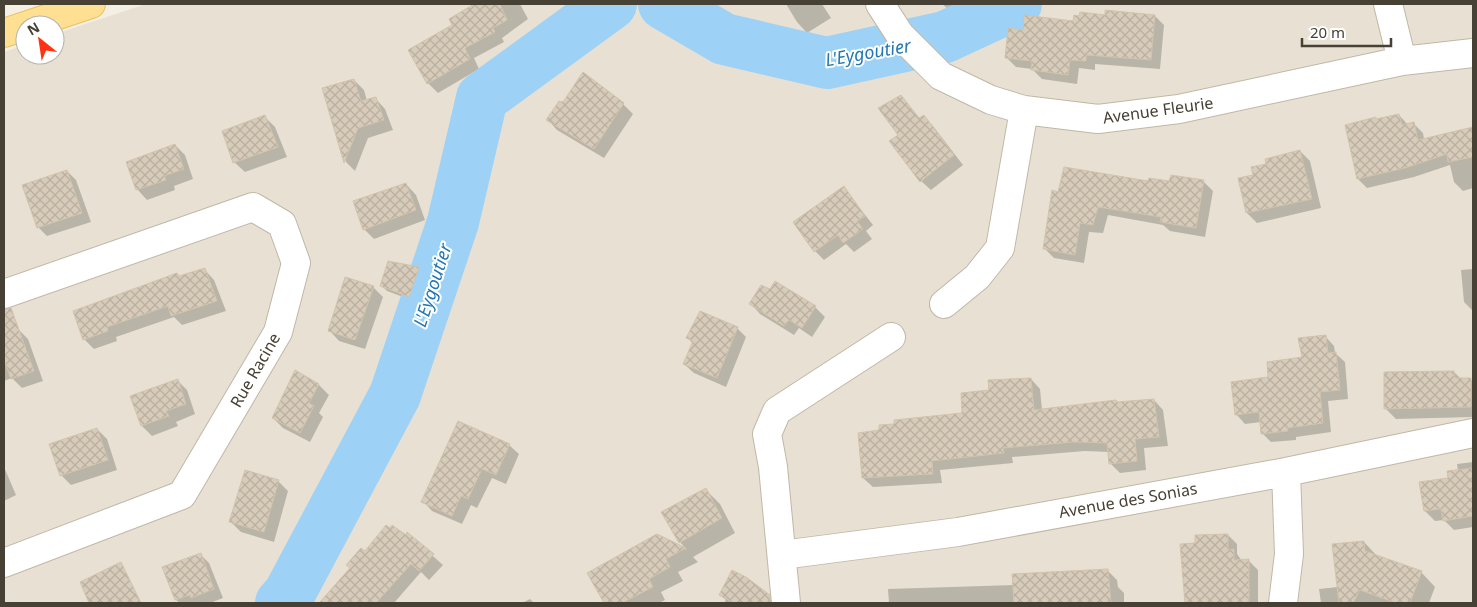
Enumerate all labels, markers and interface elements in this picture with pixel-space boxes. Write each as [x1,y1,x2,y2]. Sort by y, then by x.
north arrow [15,15,65,65]
scale bar [1302,15,1391,47]
text: N [24,17,43,39]
text: 20 m [1310,22,1345,42]
water label: L'Eygoutier [823,33,914,71]
street label: Avenue Fleurie [1101,91,1215,129]
water label: L'Eygoutier [407,239,457,330]
street label: Rue Racine [225,329,285,411]
street label: Avenue des Sonias [1057,477,1199,523]

